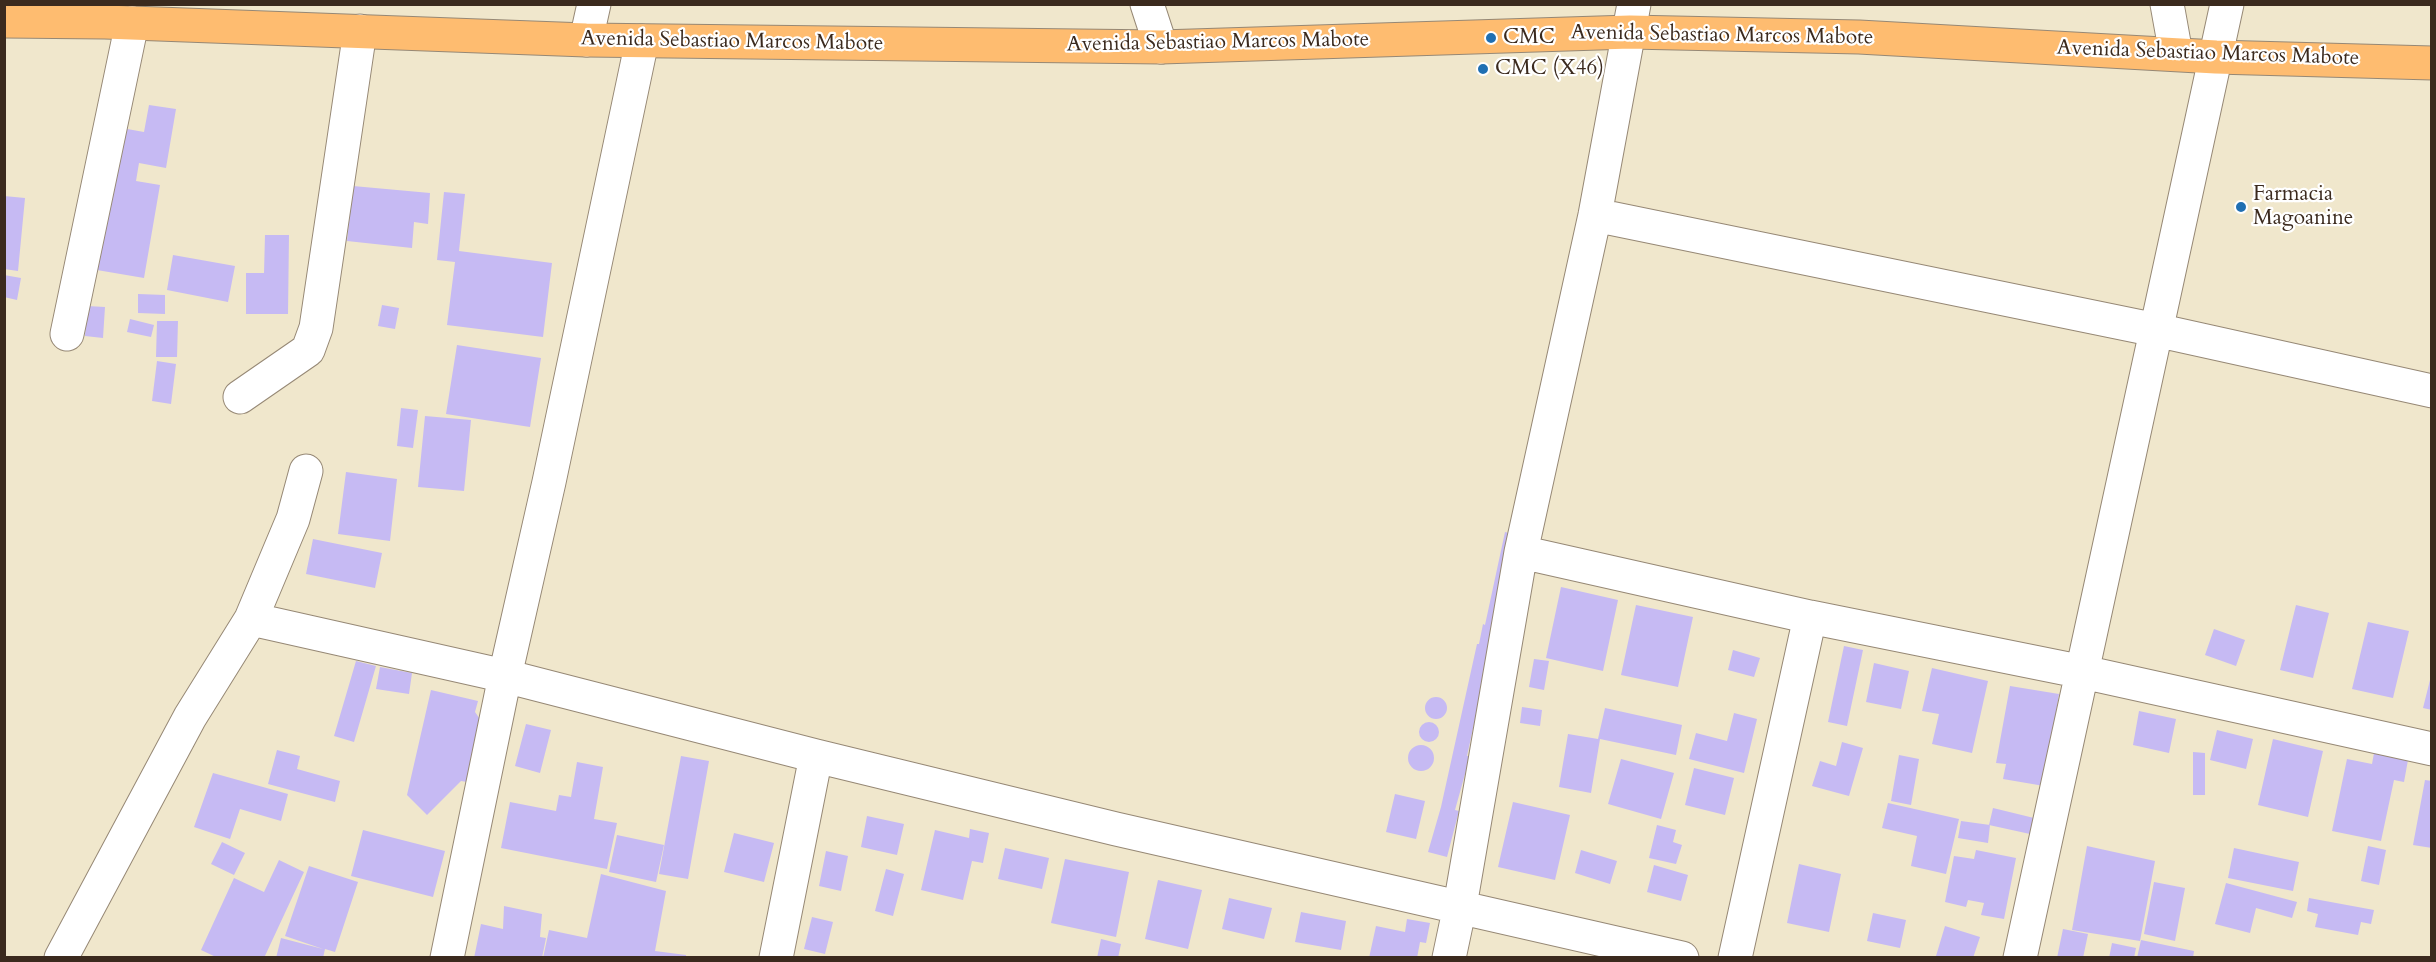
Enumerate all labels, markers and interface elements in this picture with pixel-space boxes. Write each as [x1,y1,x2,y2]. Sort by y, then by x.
street label: Avenida Sebastiao Marcos Mabote [1570,21,1874,51]
place label: CMC [1503,25,1555,51]
street label: Avenida Sebastiao Marcos Mabote [580,27,884,57]
street label: Avenida Sebastiao Marcos Mabote [1066,28,1370,58]
marker: CMC [1484,31,1498,45]
street label: Avenida Sebastiao Marcos Mabote [2056,36,2360,72]
place label: CMC (X46) [1495,56,1604,82]
marker: CMC (X46) [1476,62,1490,76]
place label: Farmacia Magoanine [2253,182,2353,232]
marker: Farmacia Magoanine [2234,200,2248,214]

